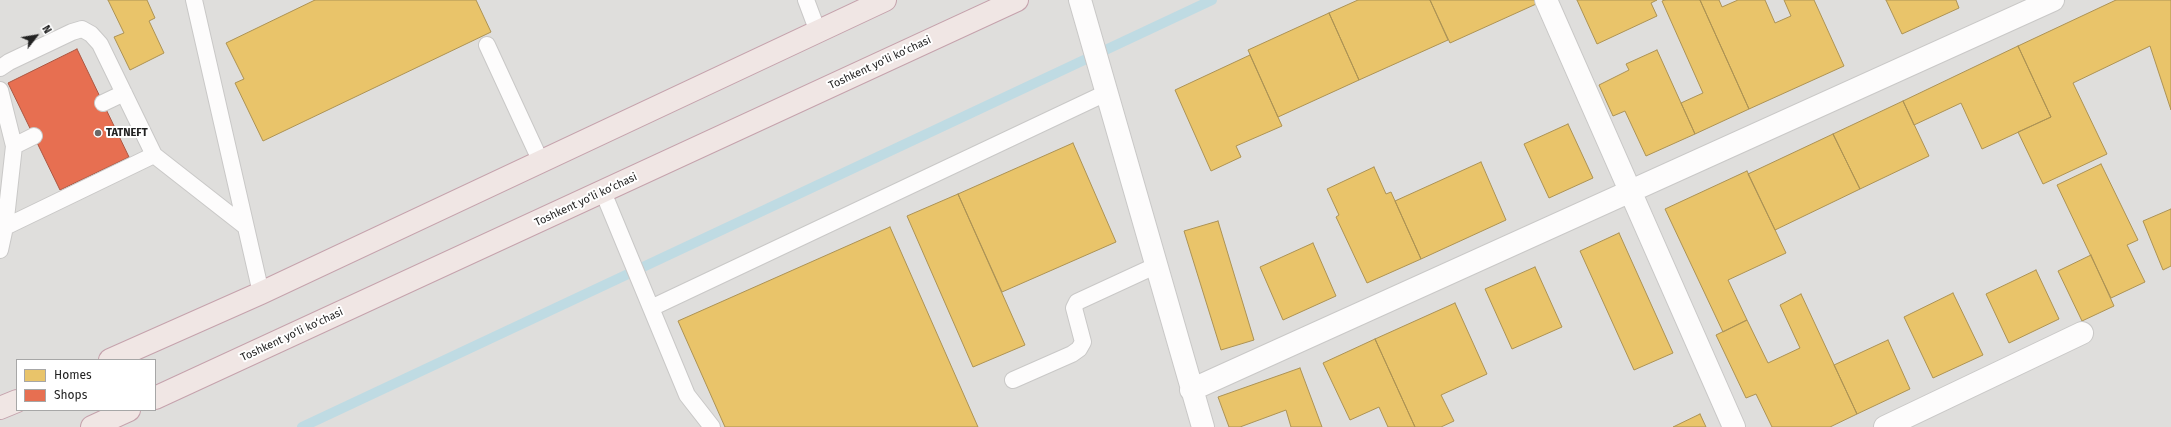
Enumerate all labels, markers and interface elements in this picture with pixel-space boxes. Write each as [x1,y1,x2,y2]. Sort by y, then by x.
north arrow [16,16,56,56]
text: N [39,23,54,36]
street label: Toshkent yo‘li ko‘chasi [827,33,933,93]
place label: TATNEFT [106,126,148,140]
marker: TATNEFT [93,128,103,138]
street label: Toshkent yo‘li ko‘chasi [533,170,639,230]
street label: Toshkent yo‘li ko‘chasi [239,305,345,365]
legend [16,359,156,411]
text: Homes [54,368,92,382]
text: Shops [54,388,87,402]

